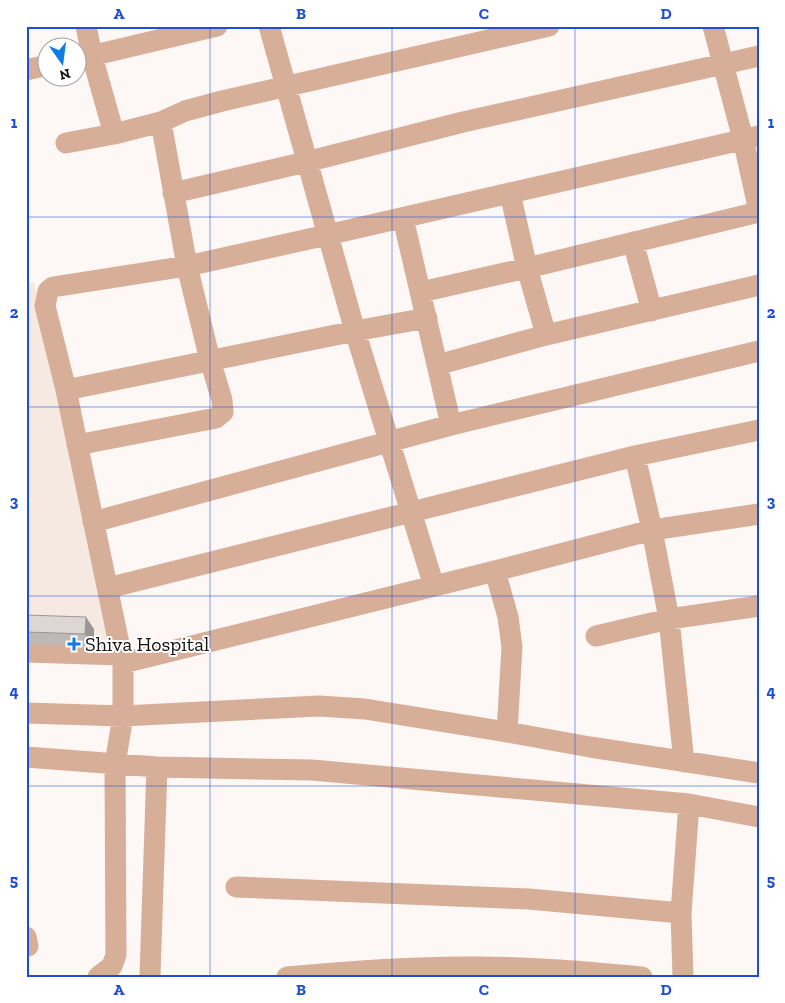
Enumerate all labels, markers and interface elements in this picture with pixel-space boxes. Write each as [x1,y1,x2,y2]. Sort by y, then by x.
text: A [114,4,125,23]
text: B [296,4,306,23]
text: C [479,4,489,23]
text: D [660,4,672,23]
north arrow [38,38,88,88]
text: N [57,65,72,84]
text: 1 [11,113,18,132]
text: 1 [768,113,775,132]
text: 2 [10,303,19,322]
text: 2 [767,303,776,322]
text: 3 [10,492,19,511]
text: 3 [767,492,776,511]
place label: Shiva Hospital [85,632,209,656]
marker: Shiva Hospital [67,637,81,651]
text: 4 [9,682,19,701]
text: 4 [766,682,776,701]
text: 5 [10,871,18,890]
text: 5 [767,871,775,890]
text: A [114,980,125,999]
text: B [296,980,306,999]
text: C [479,980,489,999]
text: D [660,980,672,999]

